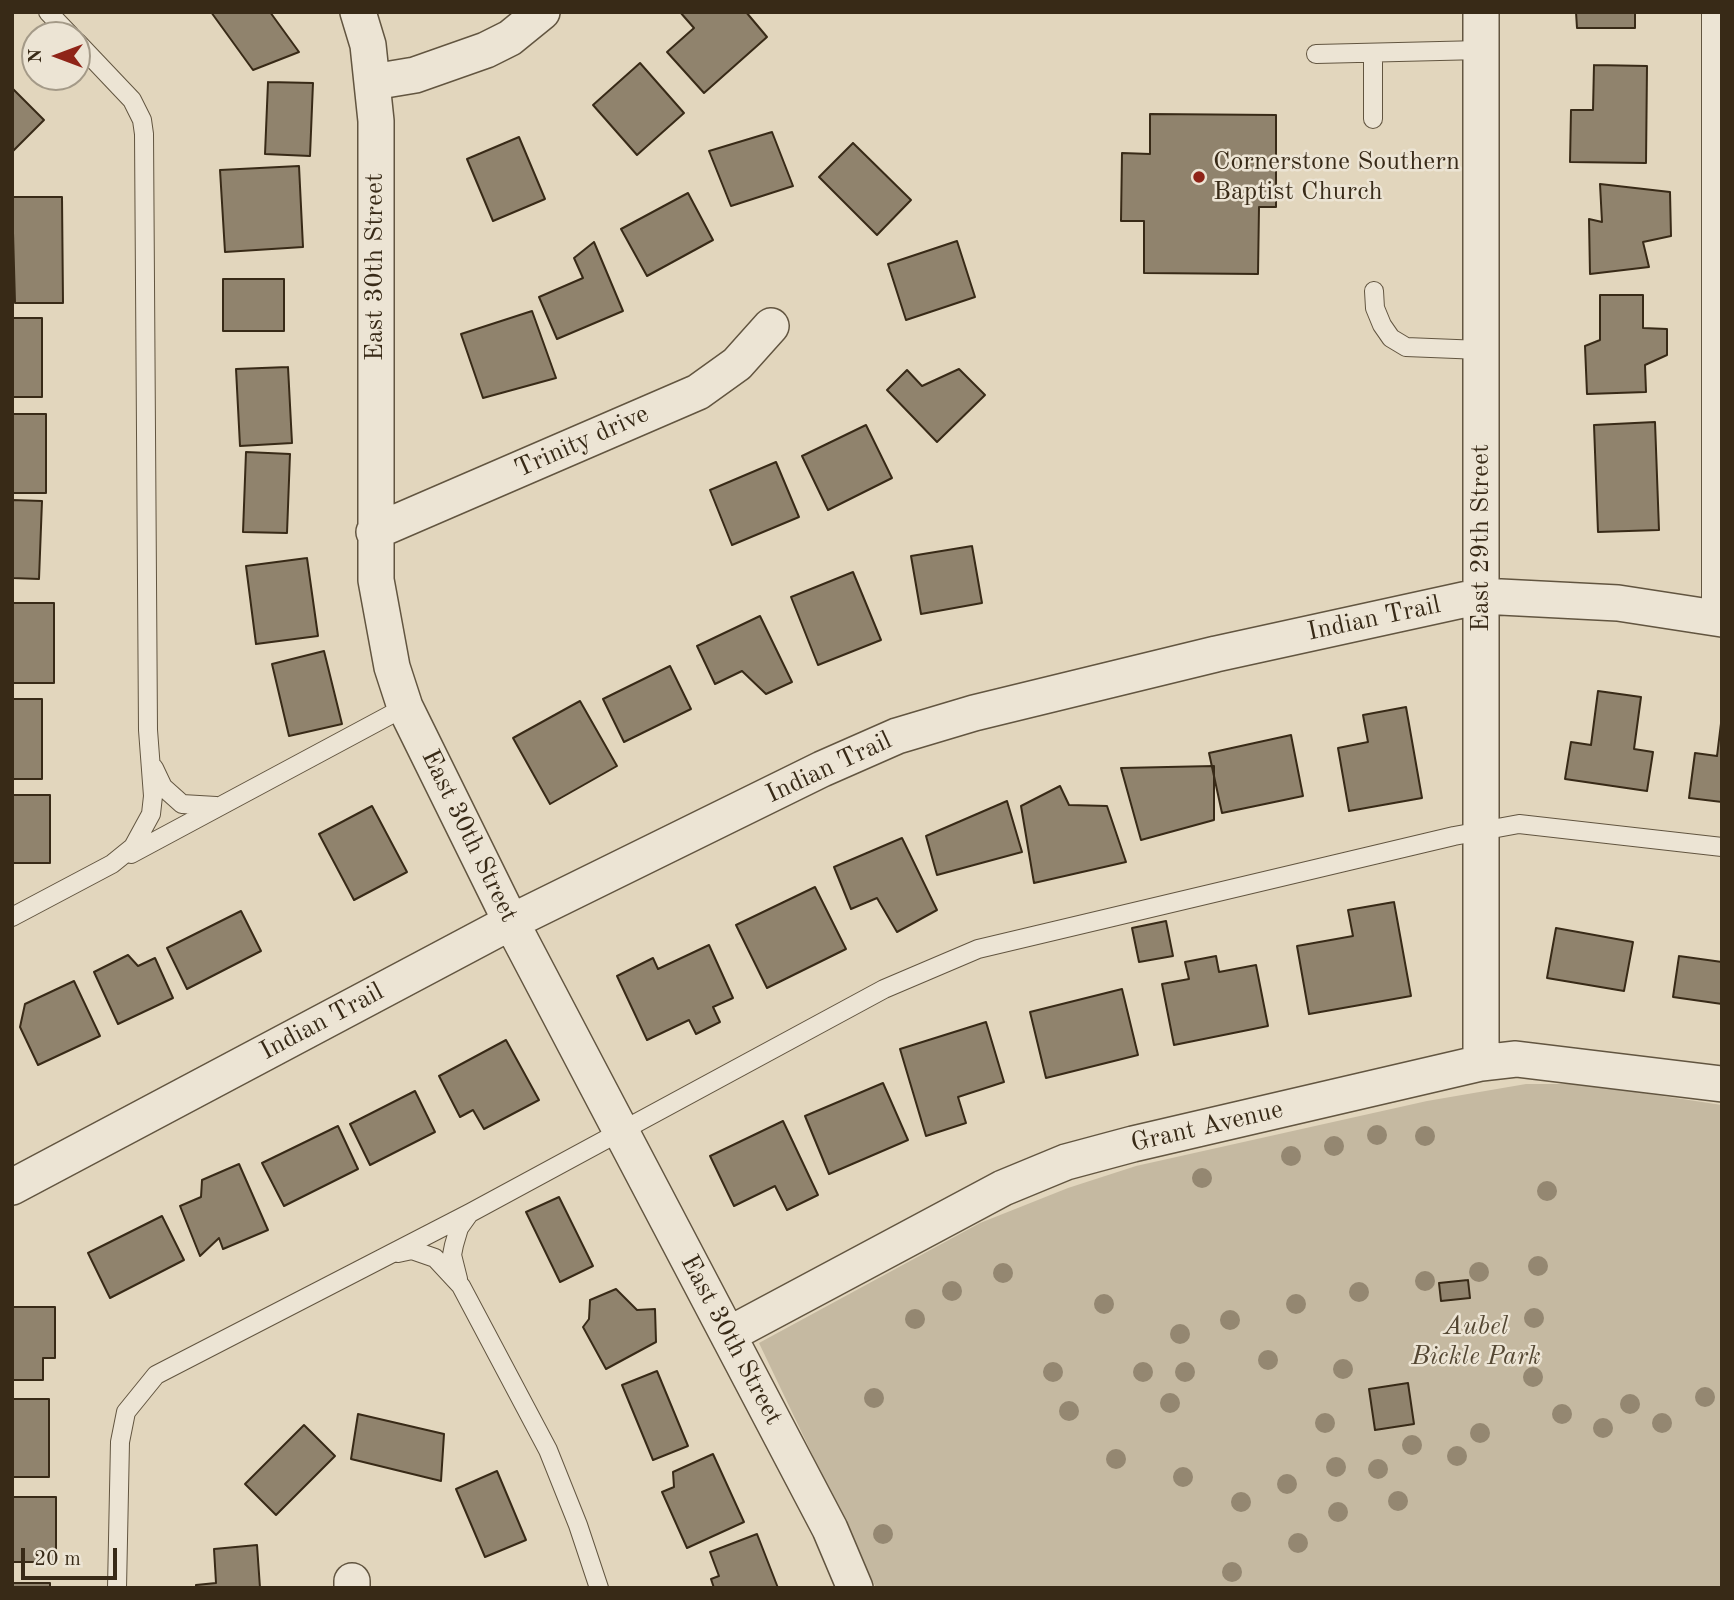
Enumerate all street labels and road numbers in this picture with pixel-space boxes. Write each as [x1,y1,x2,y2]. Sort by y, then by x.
street label: East 30th Street [359,173,391,361]
street label: Trinity drive [510,399,654,485]
street label: East 29th Street [1465,444,1497,632]
street label: Indian Trail [1305,590,1443,648]
street label: Indian Trail [761,725,897,811]
street label: East 30th Street [414,745,524,927]
street label: Indian Trail [255,977,389,1067]
street label: Grant Avenue [1128,1094,1286,1160]
street label: East 30th Street [673,1250,789,1430]

